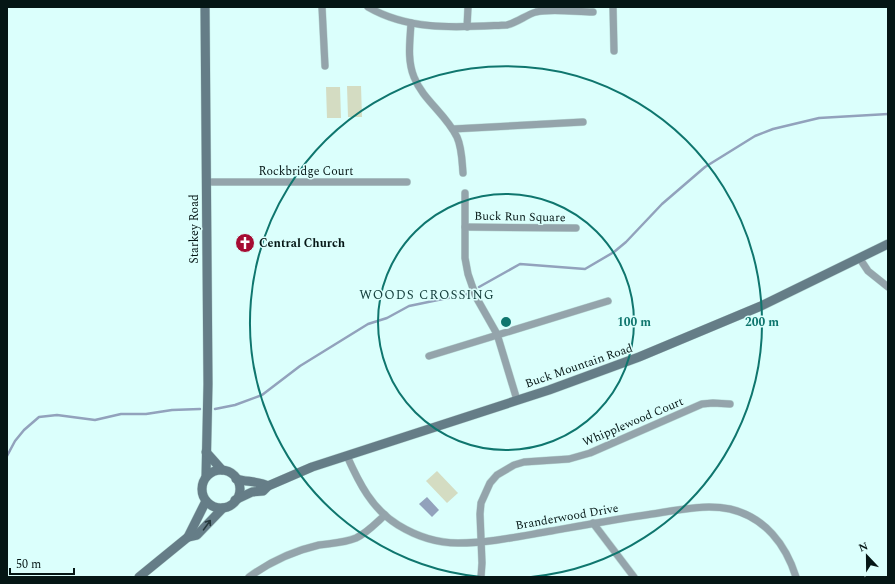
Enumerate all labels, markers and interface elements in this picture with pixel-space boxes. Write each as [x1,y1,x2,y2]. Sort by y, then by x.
street label: Rockbridge Court [259,162,353,181]
street label: Starkey Road [185,194,204,264]
street label: Buck Run Square [474,207,566,227]
church icon: Central Church [234,232,256,254]
place label: Central Church [259,234,346,253]
district label: WOODS CROSSING [359,285,495,305]
text: 100 m [617,313,651,332]
text: 200 m [745,313,779,332]
centre of rings [499,315,513,329]
street label: Buck Mountain Road [523,339,636,393]
street label: Whipplewood Court [580,392,686,452]
street label: Branderwood Drive [514,499,620,535]
one-way arrow [203,519,211,530]
north arrow [847,536,887,576]
text: N [856,538,871,557]
scale bar [10,550,74,576]
text: 50 m [16,555,41,574]

